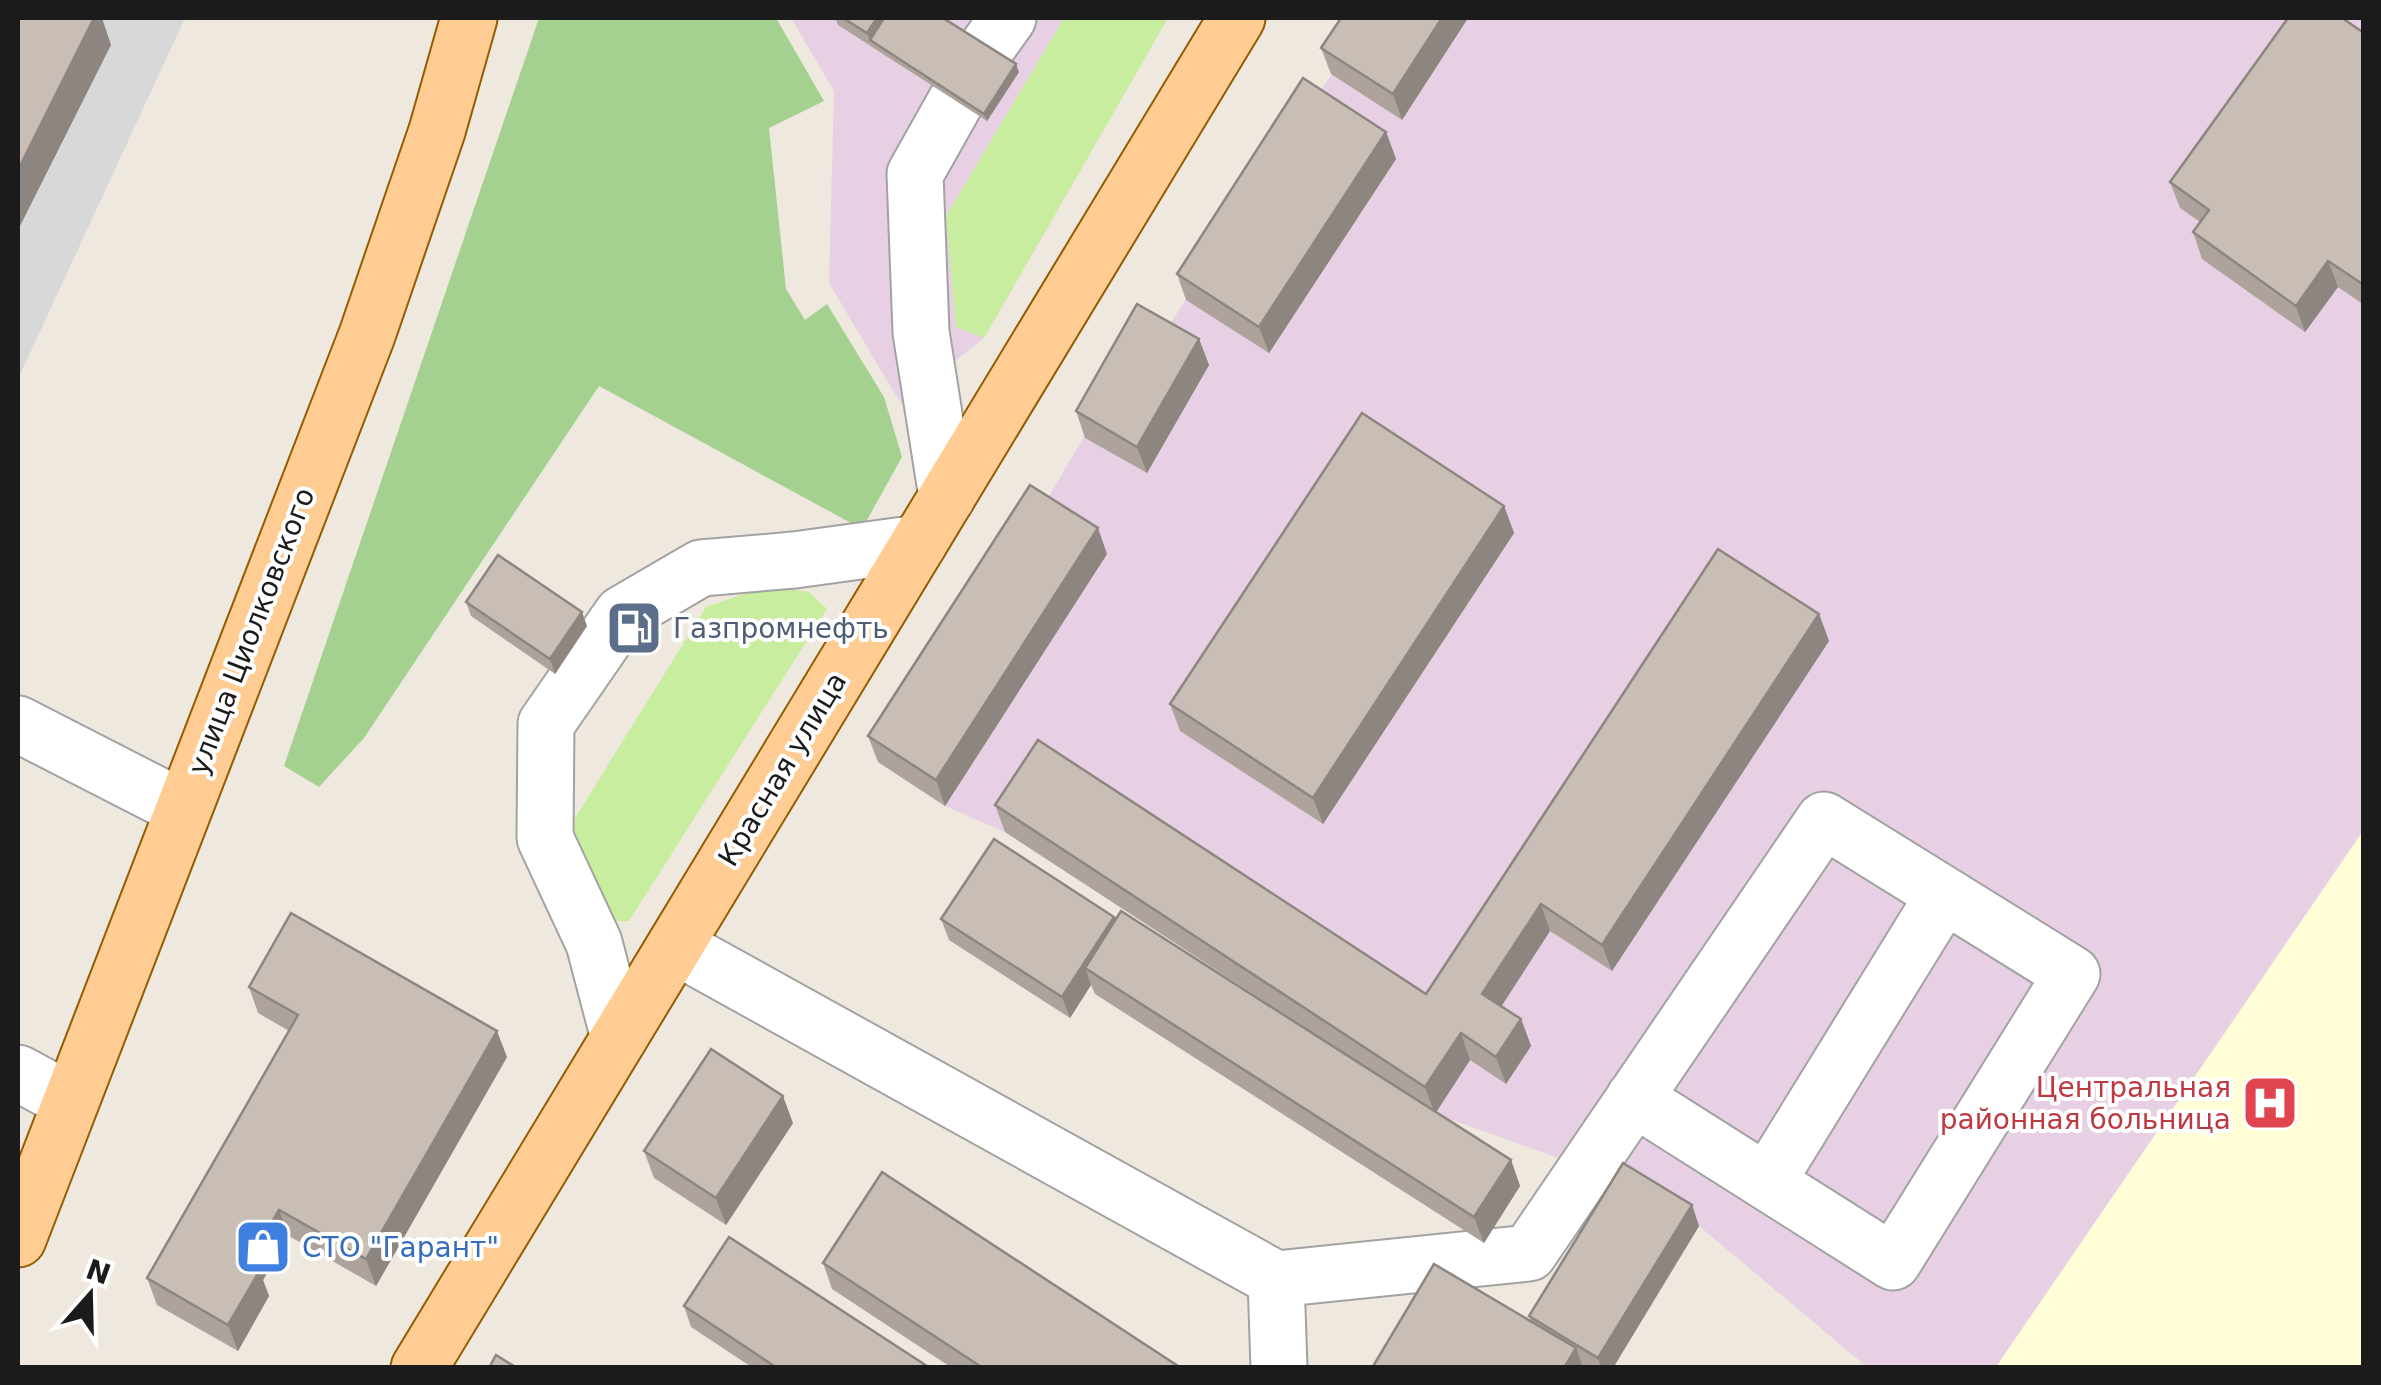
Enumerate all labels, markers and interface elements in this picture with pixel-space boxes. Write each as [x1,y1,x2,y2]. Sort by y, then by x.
street label: улица Циолковского [181,483,321,779]
fuel station icon: Газпромнефть [604,598,664,658]
place label: Газпромнефть [673,612,889,645]
street label: Красная улица [712,666,853,872]
place label: Центральная районная больница [1940,1071,2231,1136]
hospital icon: Центральная районная больница [2240,1073,2300,1133]
shop icon: СТО "Гарант" [233,1217,293,1277]
place label: СТО "Гарант" [302,1231,499,1264]
north arrow [40,1245,140,1345]
text: N [82,1252,115,1291]

